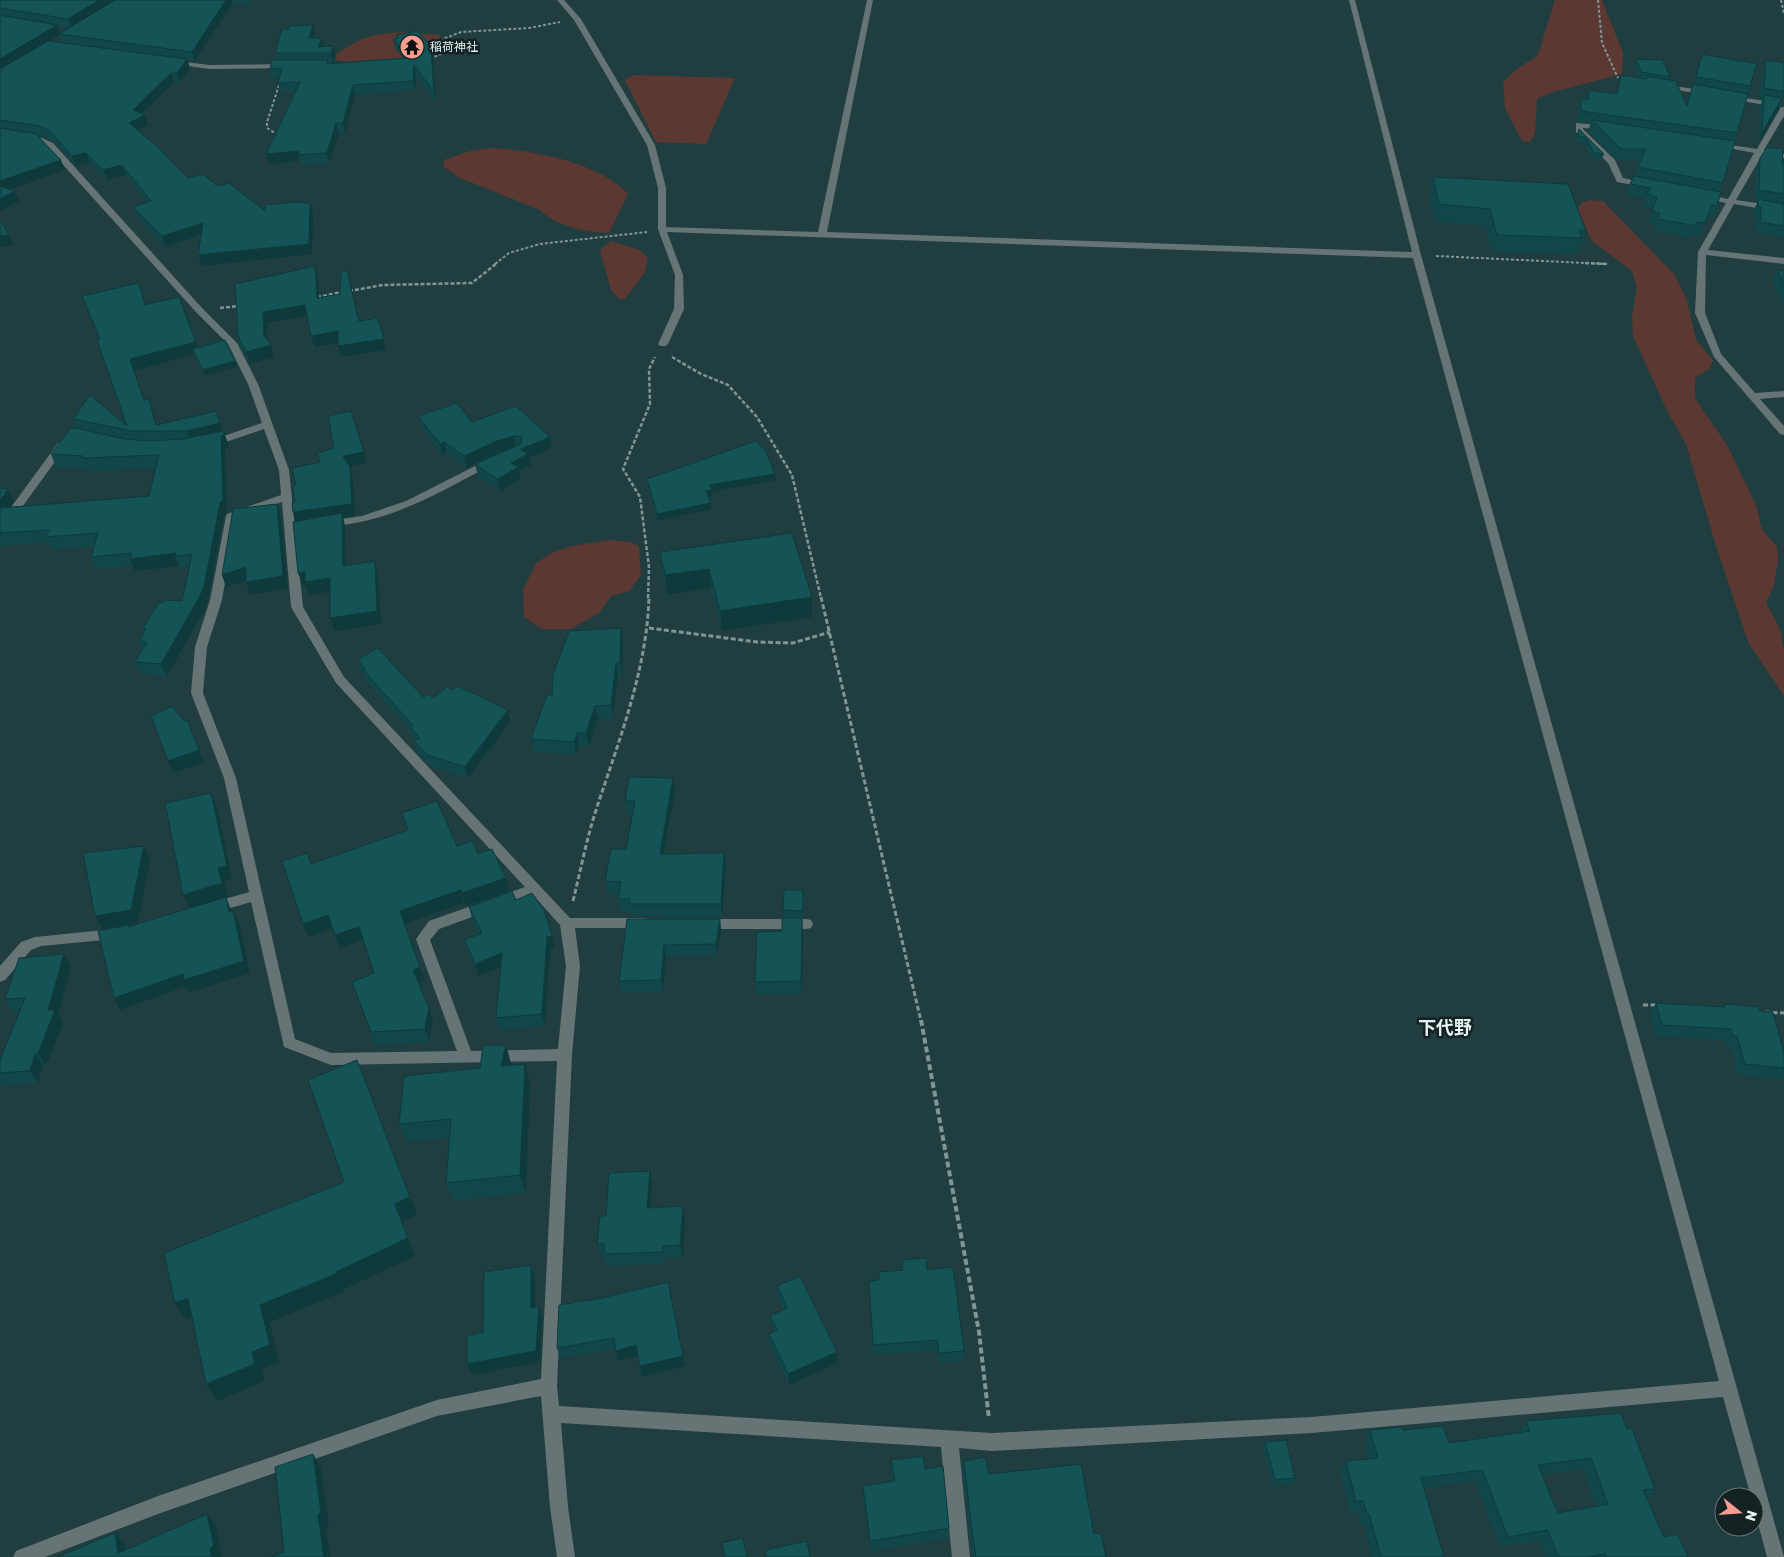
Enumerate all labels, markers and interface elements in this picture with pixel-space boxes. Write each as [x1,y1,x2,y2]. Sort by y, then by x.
temple icon: 稲荷神社 [399,34,425,60]
place label: 稲荷神社 [430,40,478,54]
district label: 下代野 [1418,1017,1472,1039]
north arrow [1714,1487,1764,1537]
text: N [1741,1508,1761,1523]

